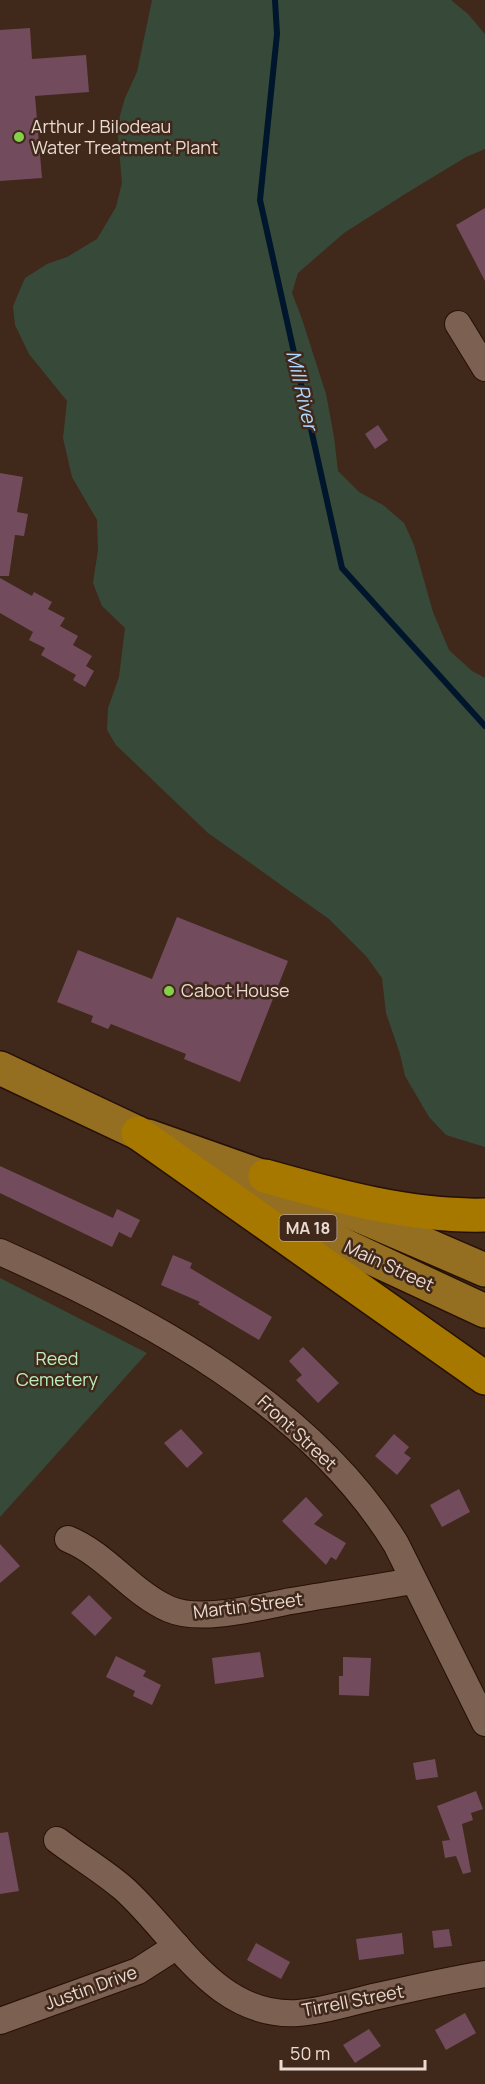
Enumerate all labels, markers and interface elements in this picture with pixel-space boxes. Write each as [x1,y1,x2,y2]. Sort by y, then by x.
place label: Arthur J Bilodeau Water Treatment Plant [31,114,218,159]
marker: Arthur J Bilodeau Water Treatment Plant [12,130,26,144]
water label: Mill River [280,348,325,435]
place label: Cabot House [181,978,290,1002]
marker: Cabot House [162,984,176,998]
road number: MA 18 [280,1215,336,1241]
street label: Main Street [341,1234,438,1296]
park label: Reed Cemetery [16,1346,99,1391]
street label: Front Street [253,1389,343,1475]
street label: Martin Street [192,1586,304,1624]
street label: Justin Drive [41,1959,140,2015]
street label: Tirrell Street [300,1978,406,2022]
scale bar [281,2033,425,2071]
text: 50 m [290,2041,330,2065]

